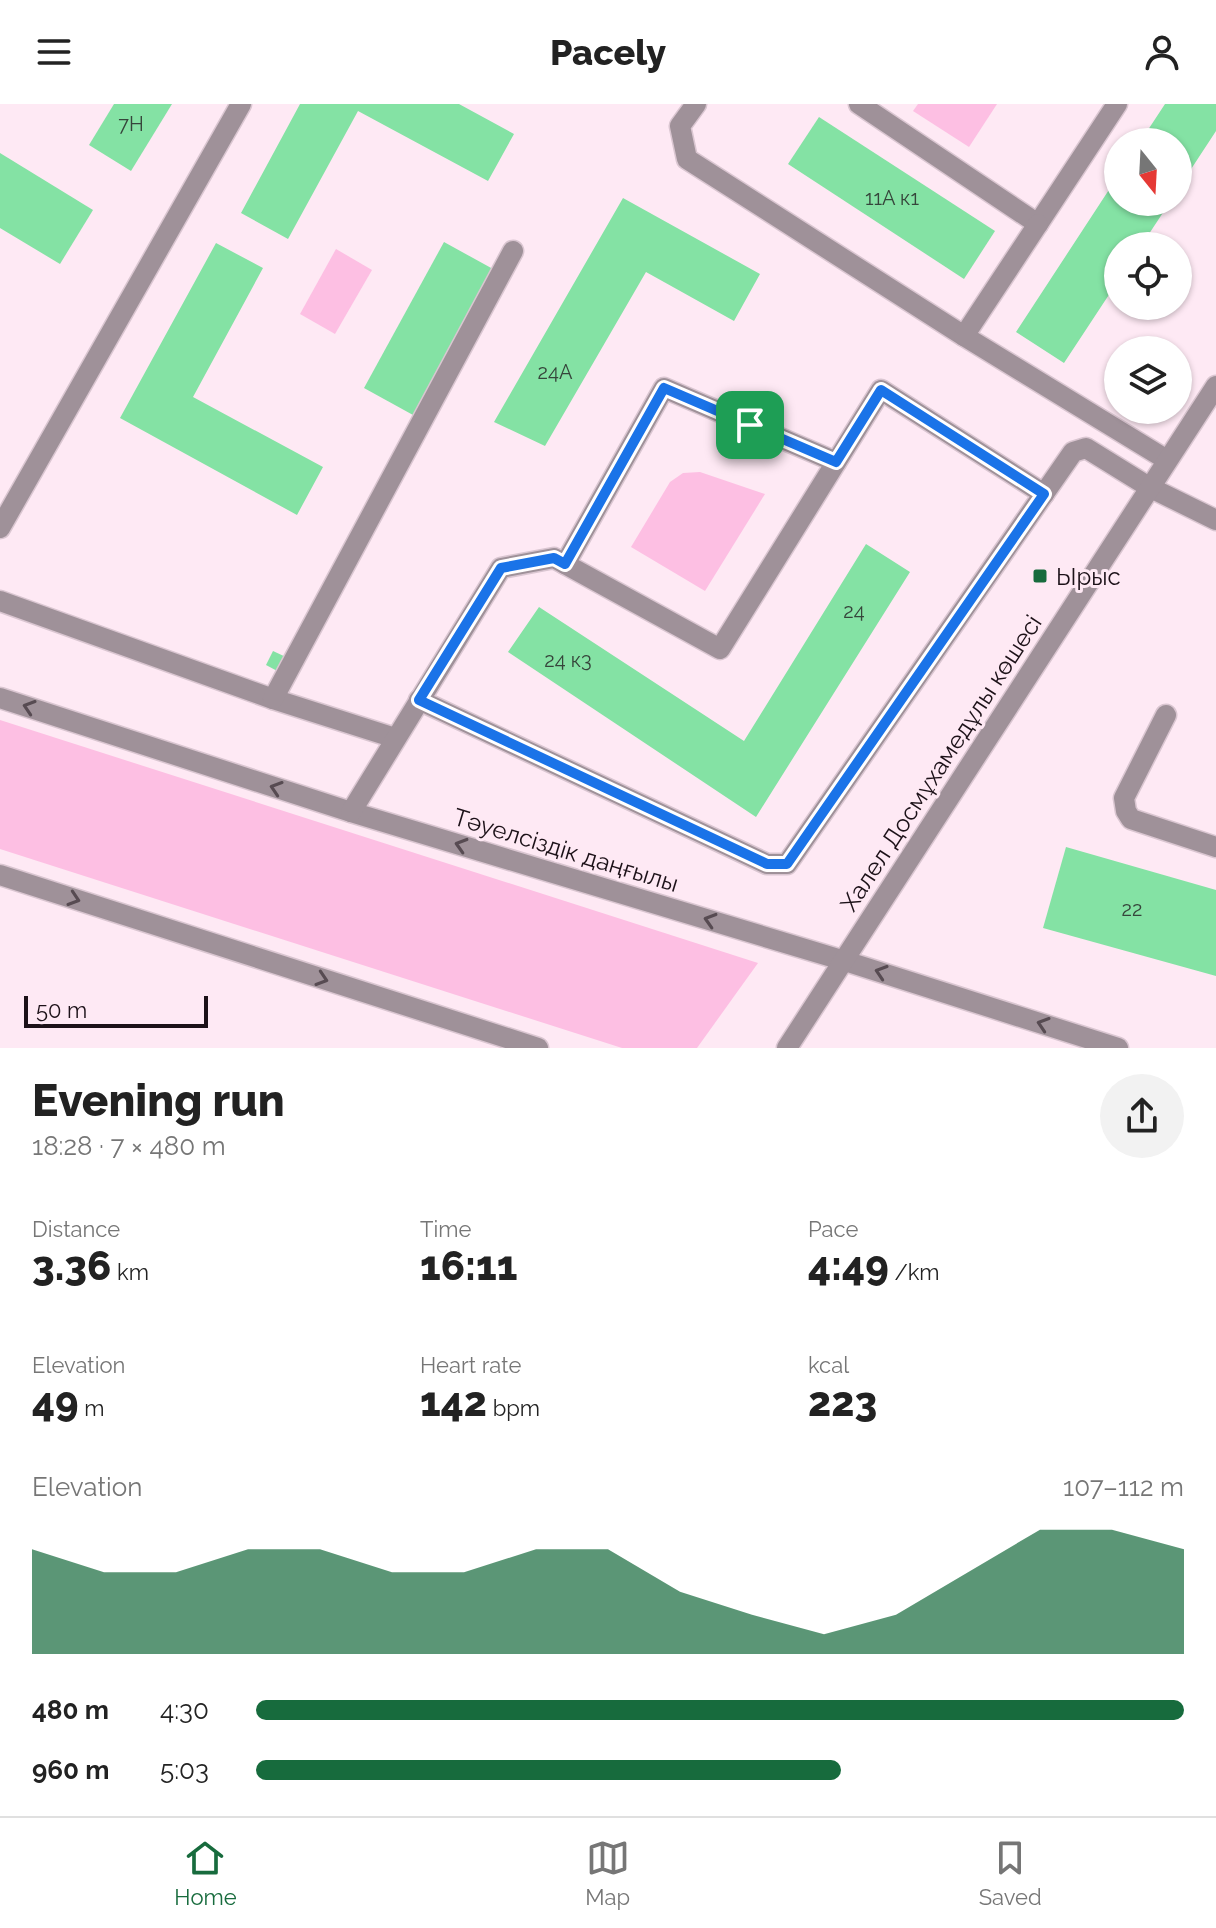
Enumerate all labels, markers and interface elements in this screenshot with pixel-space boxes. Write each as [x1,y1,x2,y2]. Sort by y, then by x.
icon: menu [32,30,76,74]
icon: person [1140,30,1184,74]
text: Pacely [550,31,666,73]
house number: 7Н [118,112,144,136]
north arrow [1104,128,1192,216]
map controls [1104,128,1192,424]
house number: 11А к1 [865,186,919,210]
button: locate [1104,232,1192,320]
button: layers [1104,336,1192,424]
house number: 24А [538,360,573,384]
pin [716,391,784,459]
icon: arrive [728,403,772,447]
place label: Ырыс [1056,562,1121,591]
marker: Ырыс [1031,567,1049,585]
house number: 24 [843,599,865,623]
street label: Халел Досмұхамедұлы көшесі [834,609,1048,917]
house number: 24 к3 [544,648,592,672]
one-way arrow [23,700,37,716]
one-way arrow [270,781,284,797]
street label: Тәуелсіздік даңғылы [450,802,682,898]
one-way arrow [455,838,469,854]
one-way arrow [67,890,81,906]
house number: 22 [1122,897,1142,921]
one-way arrow [704,913,718,929]
one-way arrow [874,966,888,982]
one-way arrow [314,969,328,985]
scale bar [24,992,208,1028]
text: 50 m [36,997,87,1023]
one-way arrow [1037,1018,1051,1034]
button: share [1100,1074,1184,1158]
text: Evening run [32,1075,285,1126]
text: 18:28 · 7 × 480 m [32,1131,226,1161]
text: Distance [32,1216,120,1242]
text: Time [420,1216,471,1242]
text: Pace [808,1216,858,1242]
text: 3.36 [32,1242,111,1289]
text: 16:11 [420,1242,517,1289]
text: 4:49 [808,1242,889,1289]
text: km [111,1259,149,1285]
text: /km [889,1259,940,1285]
text: Elevation [32,1352,125,1378]
text: Heart rate [420,1352,521,1378]
text: kcal [808,1352,849,1378]
text: 49 [32,1378,79,1425]
text: 142 [420,1378,487,1425]
text: 223 [808,1378,877,1425]
text: m [79,1395,105,1421]
text: bpm [487,1395,540,1421]
text: Elevation [32,1472,142,1502]
text: 107–112 m [1063,1472,1184,1502]
text: 480 m [32,1695,109,1725]
text: 4:30 [160,1695,209,1725]
text: 960 m [32,1755,110,1785]
text: 5:03 [160,1755,209,1785]
tab: Home [174,1836,237,1910]
tab: Map [585,1836,630,1910]
tab: Saved [979,1836,1042,1910]

